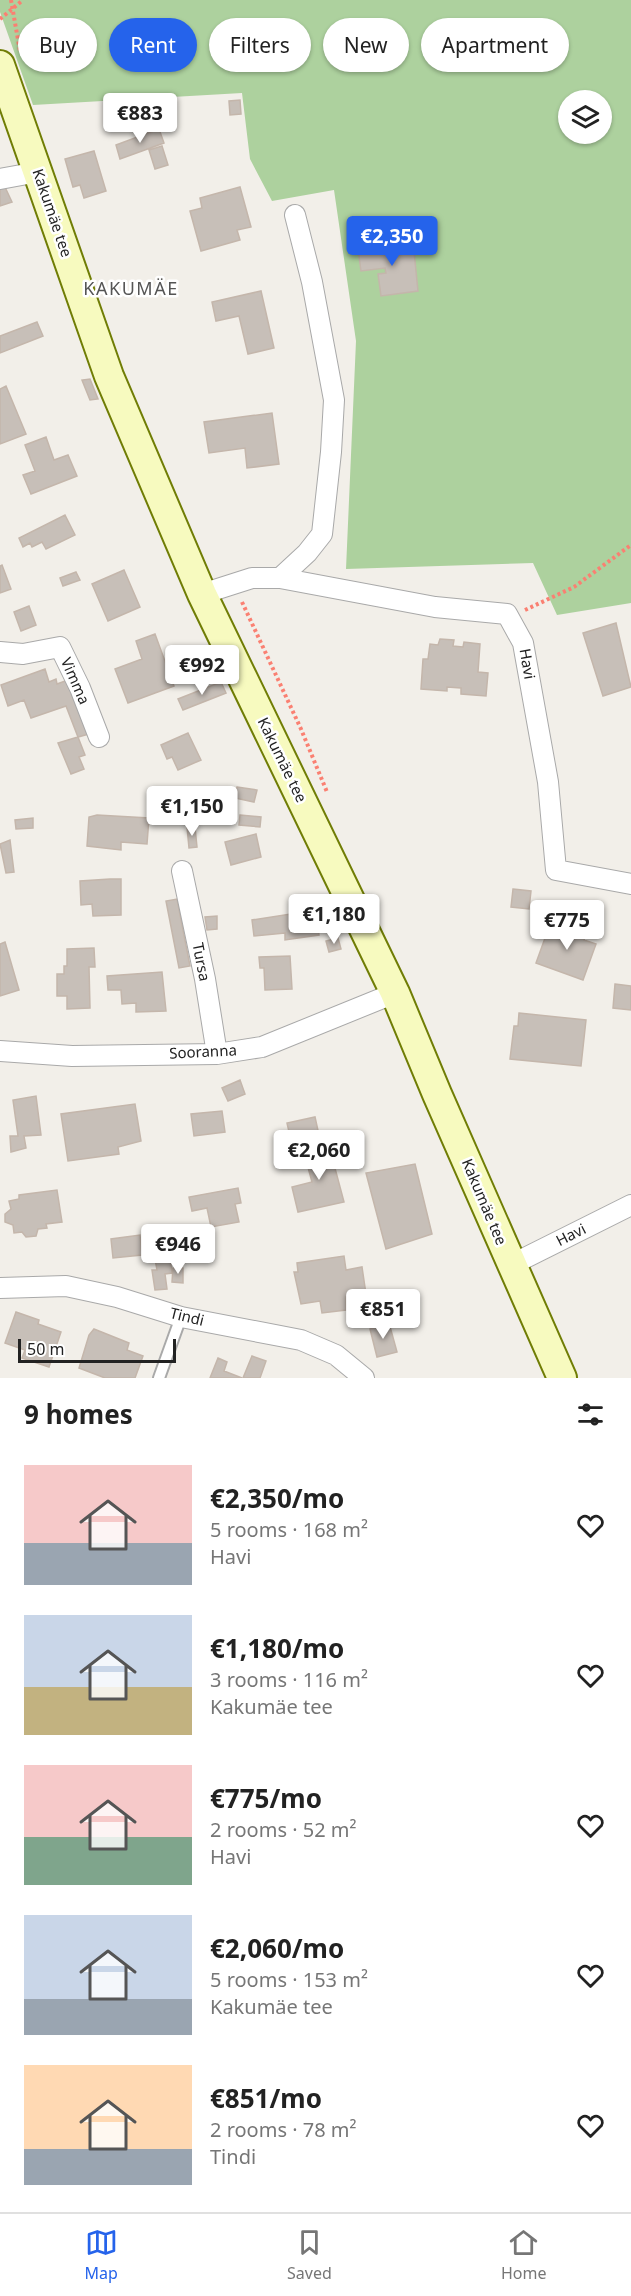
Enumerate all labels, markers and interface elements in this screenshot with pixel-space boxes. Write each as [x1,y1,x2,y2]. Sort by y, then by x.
chip: Buy [18,18,97,72]
chip: Rent [109,18,197,72]
chip: Filters [209,18,311,72]
chip: New [323,18,409,72]
chip: Apartment [421,18,569,72]
map controls [558,90,612,144]
button: layers [558,90,612,144]
pin: €883 [104,93,176,144]
text: €883 [117,99,163,126]
street label: Kakumäe tee [28,166,77,259]
pin: €2,350 [343,216,441,267]
text: €2,350 [361,222,423,249]
district label: KAKUMÄE [83,276,179,300]
pin: €992 [166,645,238,696]
street label: Havi [515,647,541,681]
text: €992 [179,651,225,678]
street label: Vimma [57,654,95,707]
street label: Kakumäe tee [254,714,312,805]
pin: €1,150 [143,786,241,837]
text: €1,150 [161,792,223,819]
pin: €1,180 [285,894,383,945]
text: €1,180 [303,900,365,927]
pin: €775 [531,900,603,951]
text: €775 [544,906,590,933]
street label: Tursa [188,941,215,983]
street label: Sooranna [169,1039,237,1063]
pin: €2,060 [270,1130,368,1181]
text: €2,060 [288,1136,350,1163]
street label: Kakumäe tee [458,1155,512,1248]
street label: Havi [552,1218,589,1250]
pin: €946 [142,1224,214,1275]
text: €946 [155,1230,201,1257]
pin: €851 [347,1289,419,1340]
text: €851 [360,1295,406,1322]
street label: Tindi [168,1302,206,1330]
scale bar [18,1336,176,1364]
text: 50 m [27,1338,64,1360]
text: 9 homes [24,1396,133,1432]
icon: filters [574,1398,607,1431]
text: €2,350/mo [210,1480,344,1516]
icon: home [72,1489,144,1561]
icon: heart [574,1509,607,1542]
text: 5 rooms · 168 m² [210,1516,368,1543]
text: Havi [210,1543,251,1570]
text: €1,180/mo [210,1630,344,1666]
icon: home [72,1639,144,1711]
icon: heart [574,1659,607,1692]
text: 3 rooms · 116 m² [210,1666,368,1693]
text: Kakumäe tee [210,1693,333,1720]
text: €775/mo [210,1780,322,1816]
icon: home [72,1789,144,1861]
icon: heart [574,1809,607,1842]
text: 2 rooms · 52 m² [210,1816,357,1843]
text: Havi [210,1843,251,1870]
text: €2,060/mo [210,1930,344,1966]
icon: home [72,1939,144,2011]
icon: heart [574,1959,607,1992]
text: 5 rooms · 153 m² [210,1966,368,1993]
text: Kakumäe tee [210,1993,333,2020]
text: €851/mo [210,2080,322,2116]
icon: home [72,2089,144,2161]
icon: heart [574,2109,607,2142]
text: 2 rooms · 78 m² [210,2116,357,2143]
text: Tindi [210,2143,256,2170]
tab: Map [85,2226,118,2284]
tab: Saved [287,2226,332,2284]
tab: Home [501,2226,546,2284]

